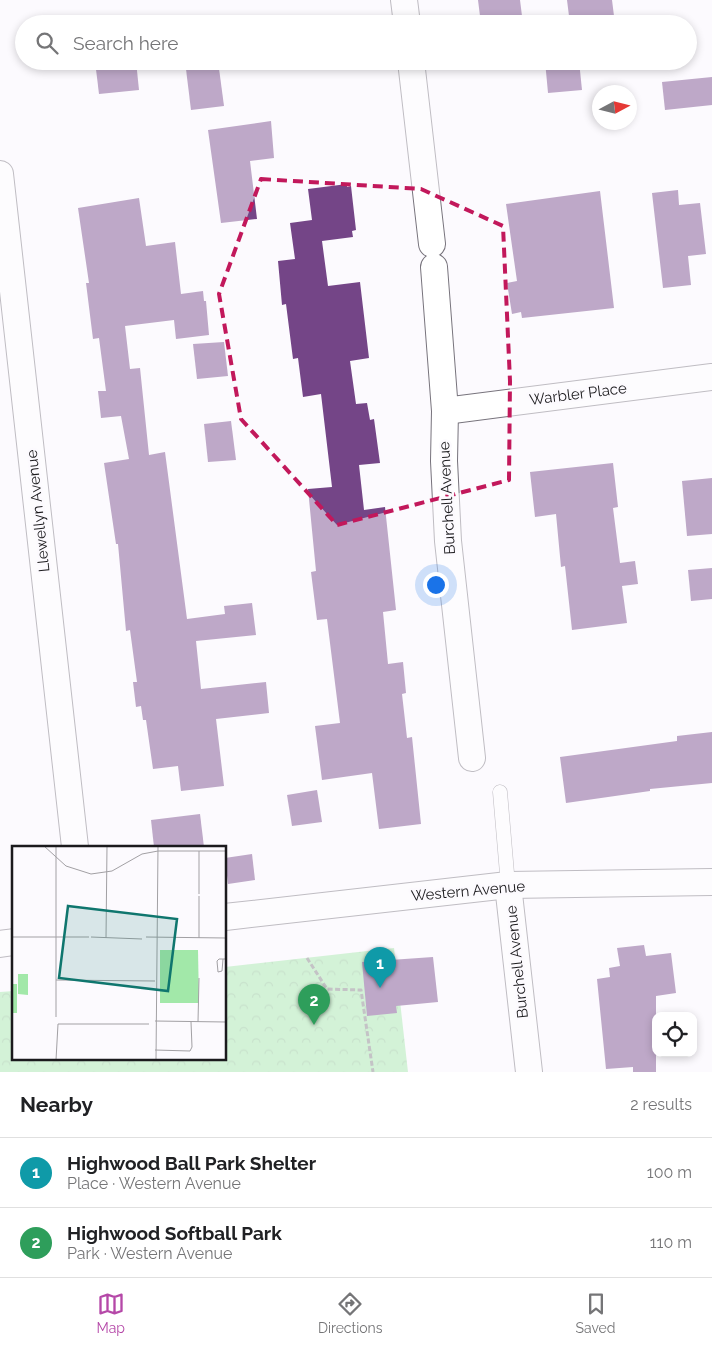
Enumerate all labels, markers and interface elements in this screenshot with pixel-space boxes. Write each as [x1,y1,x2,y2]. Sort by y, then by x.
search box [15,15,697,70]
icon: search [33,29,61,57]
text: Search here [73,32,179,54]
north arrow [592,85,637,130]
street label: Warbler Place [528,379,628,409]
street label: Burchell Avenue [435,441,459,555]
street label: Llewellyn Avenue [23,449,53,573]
your location [423,572,449,598]
inset map [12,846,226,1060]
street label: Western Avenue [410,877,526,905]
street label: Burchell Avenue [502,904,532,1019]
pin: 1 [364,947,396,988]
pin: 2 [298,984,330,1025]
map controls [652,1012,697,1057]
button: locate [652,1012,697,1057]
text: Nearby [20,1092,93,1117]
text: 2 results [630,1095,692,1114]
text: Highwood Ball Park Shelter [67,1152,316,1174]
text: 1 [32,1163,40,1182]
text: 100 m [647,1163,692,1182]
text: Place · Western Avenue [67,1174,241,1193]
text: Highwood Softball Park [67,1222,282,1244]
text: 2 [31,1233,41,1252]
text: 110 m [650,1233,692,1252]
text: Park · Western Avenue [67,1244,232,1263]
tab: Map [96,1290,125,1336]
tab: Directions [318,1290,383,1336]
tab: Saved [575,1290,616,1336]

